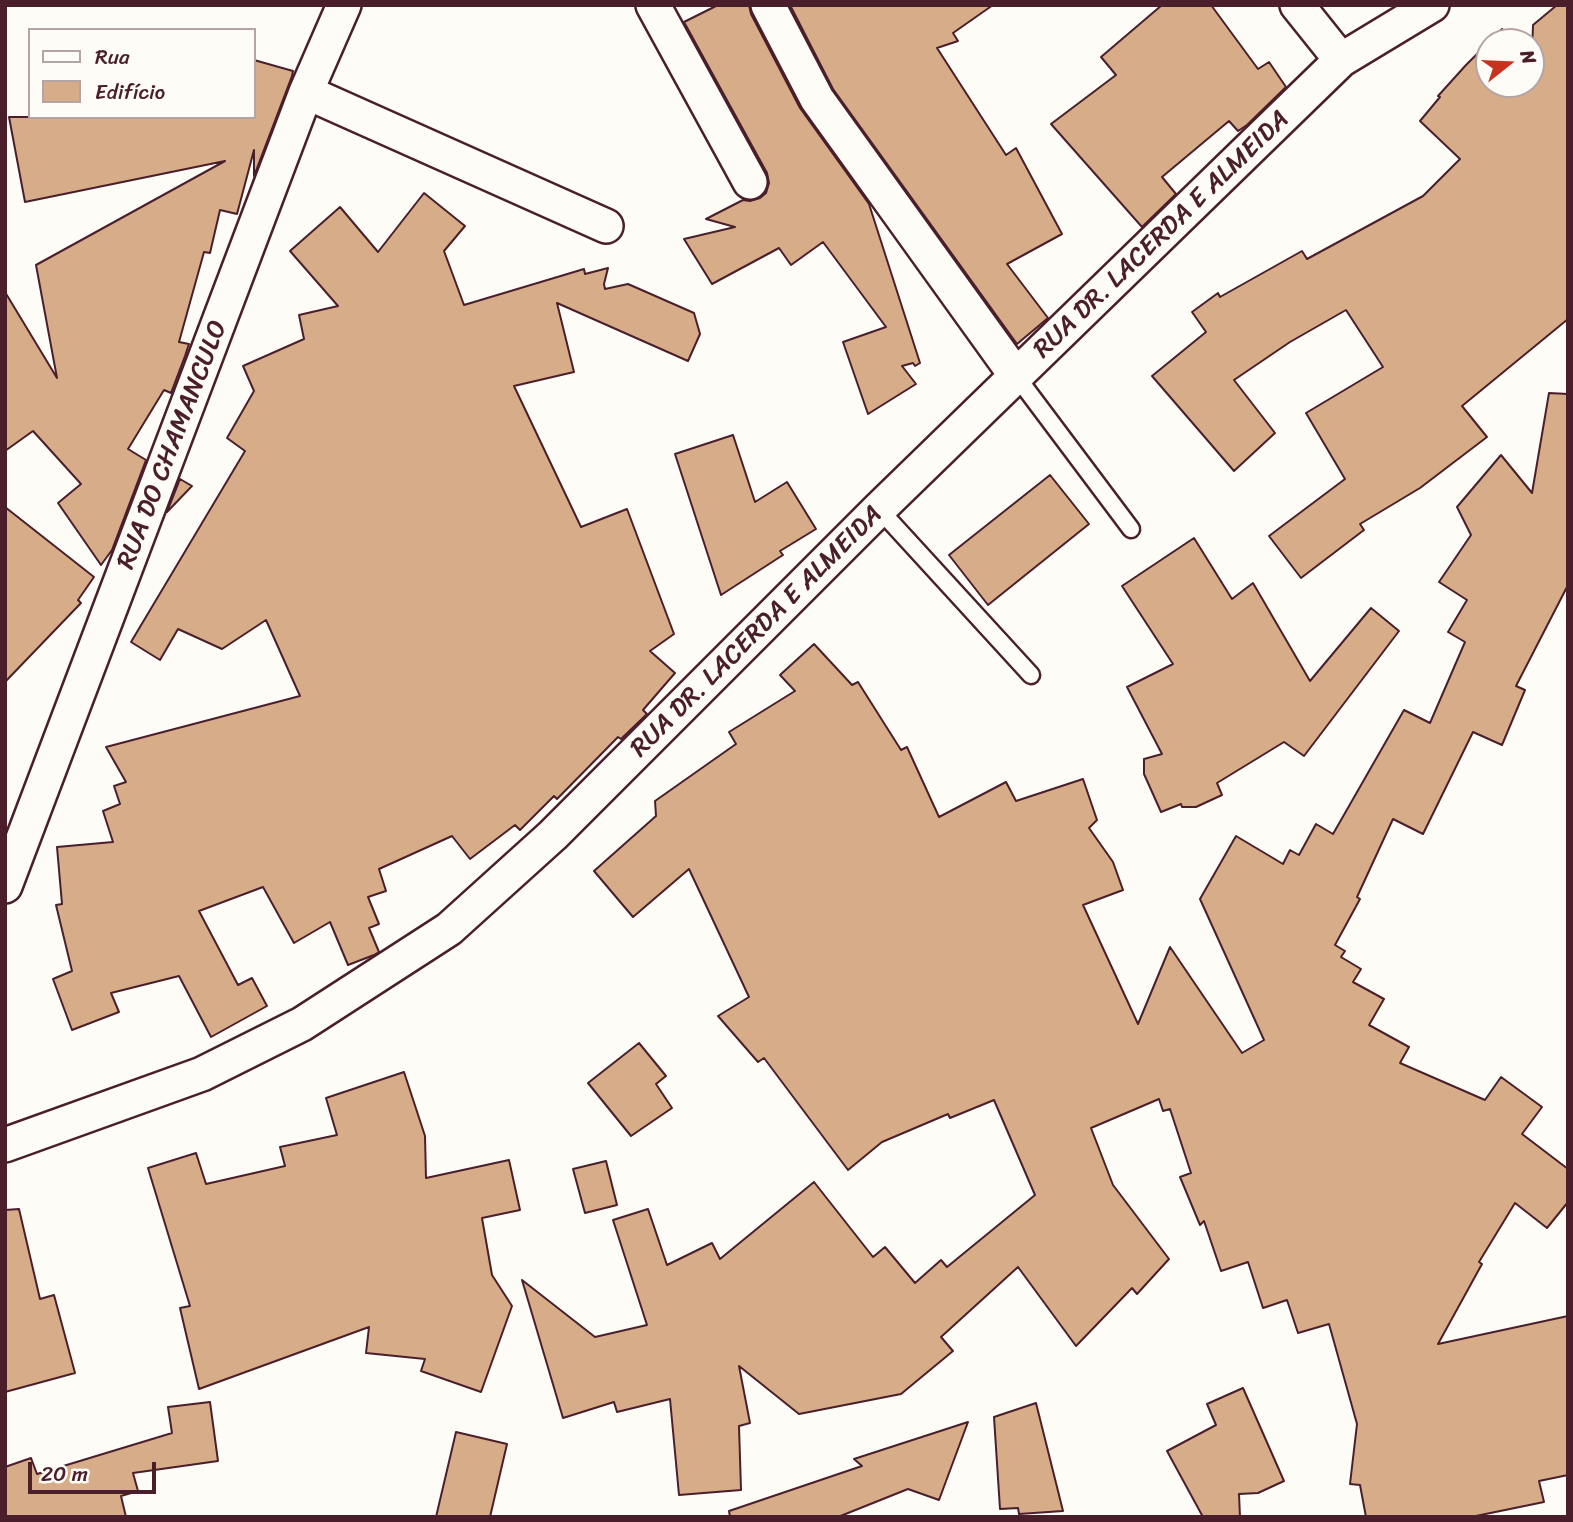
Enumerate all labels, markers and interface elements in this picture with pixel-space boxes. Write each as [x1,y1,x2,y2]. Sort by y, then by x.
legend [28,28,256,119]
north arrow [1475,28,1545,98]
text: Rua [95,38,130,76]
text: N [1511,46,1546,68]
text: Edifício [95,73,165,111]
street label: RUA DR. LACERDA E ALMEIDA [1028,105,1296,365]
street label: RUA DO CHAMANCULO [111,316,235,574]
street label: RUA DR. LACERDA E ALMEIDA [625,500,889,764]
scale bar [32,1448,159,1492]
text: 20 m [41,1455,88,1493]

